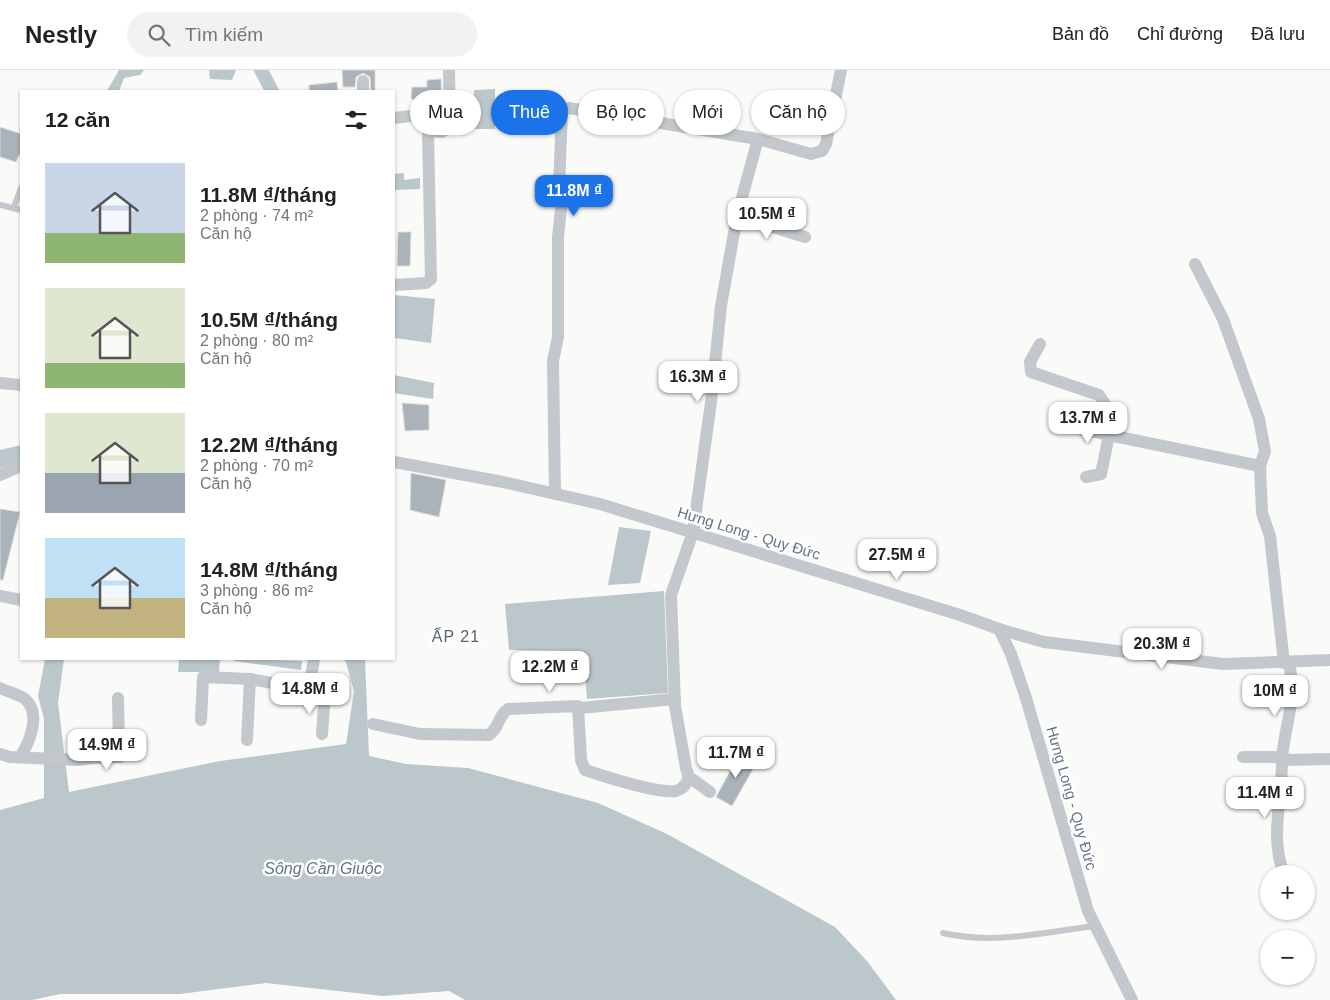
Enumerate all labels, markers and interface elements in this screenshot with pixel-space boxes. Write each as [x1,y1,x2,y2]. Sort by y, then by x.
search box [127,12,477,57]
text: Nestly [25,21,97,48]
icon: search [145,21,173,49]
text: Tìm kiếm [185,24,263,45]
text: Bản đồ [1052,24,1109,44]
text: Chỉ đường [1137,24,1223,44]
text: Đã lưu [1251,24,1305,44]
chip: Mua [410,90,481,135]
chip: Thuê [491,90,568,135]
chip: Bộ lọc [578,90,664,135]
chip: Mới [674,90,741,135]
chip: Căn hộ [751,90,845,135]
icon: filters [342,106,370,134]
text: 12 căn [45,108,110,131]
pin: 11.8M ₫ [528,174,620,217]
text: 11.8M ₫ [546,182,602,199]
icon: home [85,183,145,243]
text: 11.8M ₫/tháng [200,183,337,206]
pin: 10.5M ₫ [721,198,813,240]
text: 10.5M ₫ [738,205,796,222]
text: 2 phòng · 74 m² [200,207,313,224]
text: Căn hộ [200,225,252,242]
icon: home [85,308,145,368]
text: 10.5M ₫/tháng [200,308,338,331]
text: 2 phòng · 80 m² [200,332,313,349]
text: Căn hộ [200,350,252,367]
pin: 16.3M ₫ [652,360,744,403]
text: 16.3M ₫ [669,368,727,385]
pin: 13.7M ₫ [1042,402,1134,444]
text: 13.7M ₫ [1059,409,1117,426]
icon: home [85,433,145,493]
text: 12.2M ₫/tháng [200,433,338,456]
text: 2 phòng · 70 m² [200,457,313,474]
text: Căn hộ [200,475,252,492]
street label: Hưng Long - Quy Đức [676,503,823,563]
pin: 27.5M ₫ [851,538,943,581]
text: 27.5M ₫ [868,546,926,563]
icon: home [85,558,145,618]
text: 14.8M ₫/tháng [200,558,338,581]
text: 3 phòng · 86 m² [200,582,313,599]
text: Căn hộ [200,600,252,617]
district label: ẤP 21 [432,627,480,645]
pin: 20.3M ₫ [1116,628,1208,670]
text: 20.3M ₫ [1133,635,1191,652]
pin: 12.2M ₫ [504,650,596,693]
text: 12.2M ₫ [521,658,579,675]
pin: 14.8M ₫ [264,672,356,715]
pin: 10M ₫ [1240,674,1310,717]
text: 14.8M ₫ [281,680,339,697]
text: 10M ₫ [1253,682,1297,699]
street label: Hưng Long - Quy Đức [1043,724,1101,872]
pin: 14.9M ₫ [61,728,153,771]
text: 14.9M ₫ [78,736,136,753]
pin: 11.7M ₫ [690,736,782,779]
text: 11.7M ₫ [708,744,764,761]
pin: 11.4M ₫ [1219,776,1311,819]
text: 11.4M ₫ [1237,784,1293,801]
water label: Sông Cần Giuộc [264,860,382,877]
map controls [1260,865,1315,985]
button: + [1260,865,1315,920]
button: − [1260,930,1315,985]

